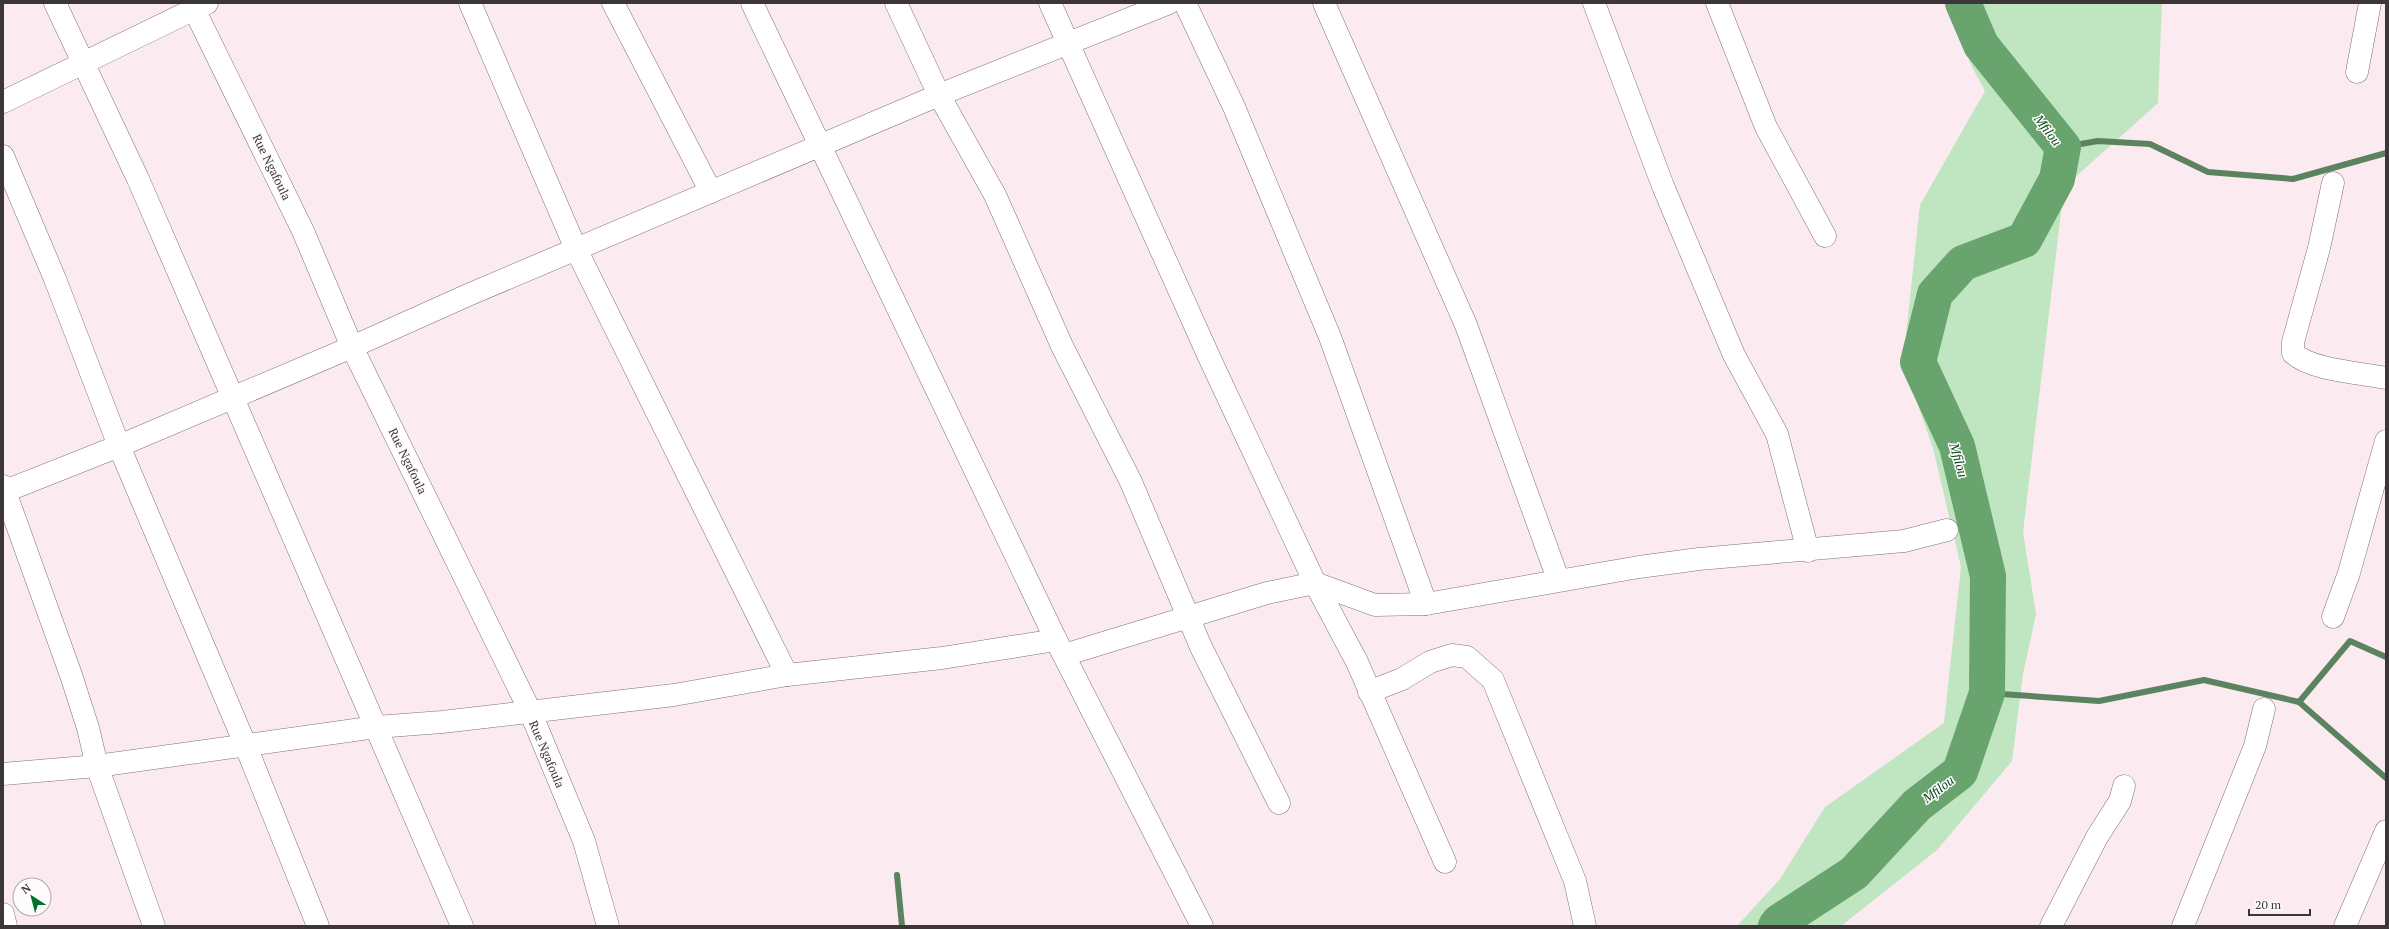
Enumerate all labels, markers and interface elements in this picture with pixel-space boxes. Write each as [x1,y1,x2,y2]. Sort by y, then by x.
water label: Mfilou [2030,110,2066,150]
street label: Rue Ngafoula [250,131,294,203]
street label: Rue Ngafoula [386,425,430,497]
water label: Mfilou [1945,440,1973,479]
street label: Rue Ngafoula [526,718,568,790]
water label: Mfilou [1918,771,1958,807]
north arrow [12,877,52,917]
text: N [19,880,34,897]
scale bar [2249,891,2310,917]
text: 20 m [2255,897,2282,912]

